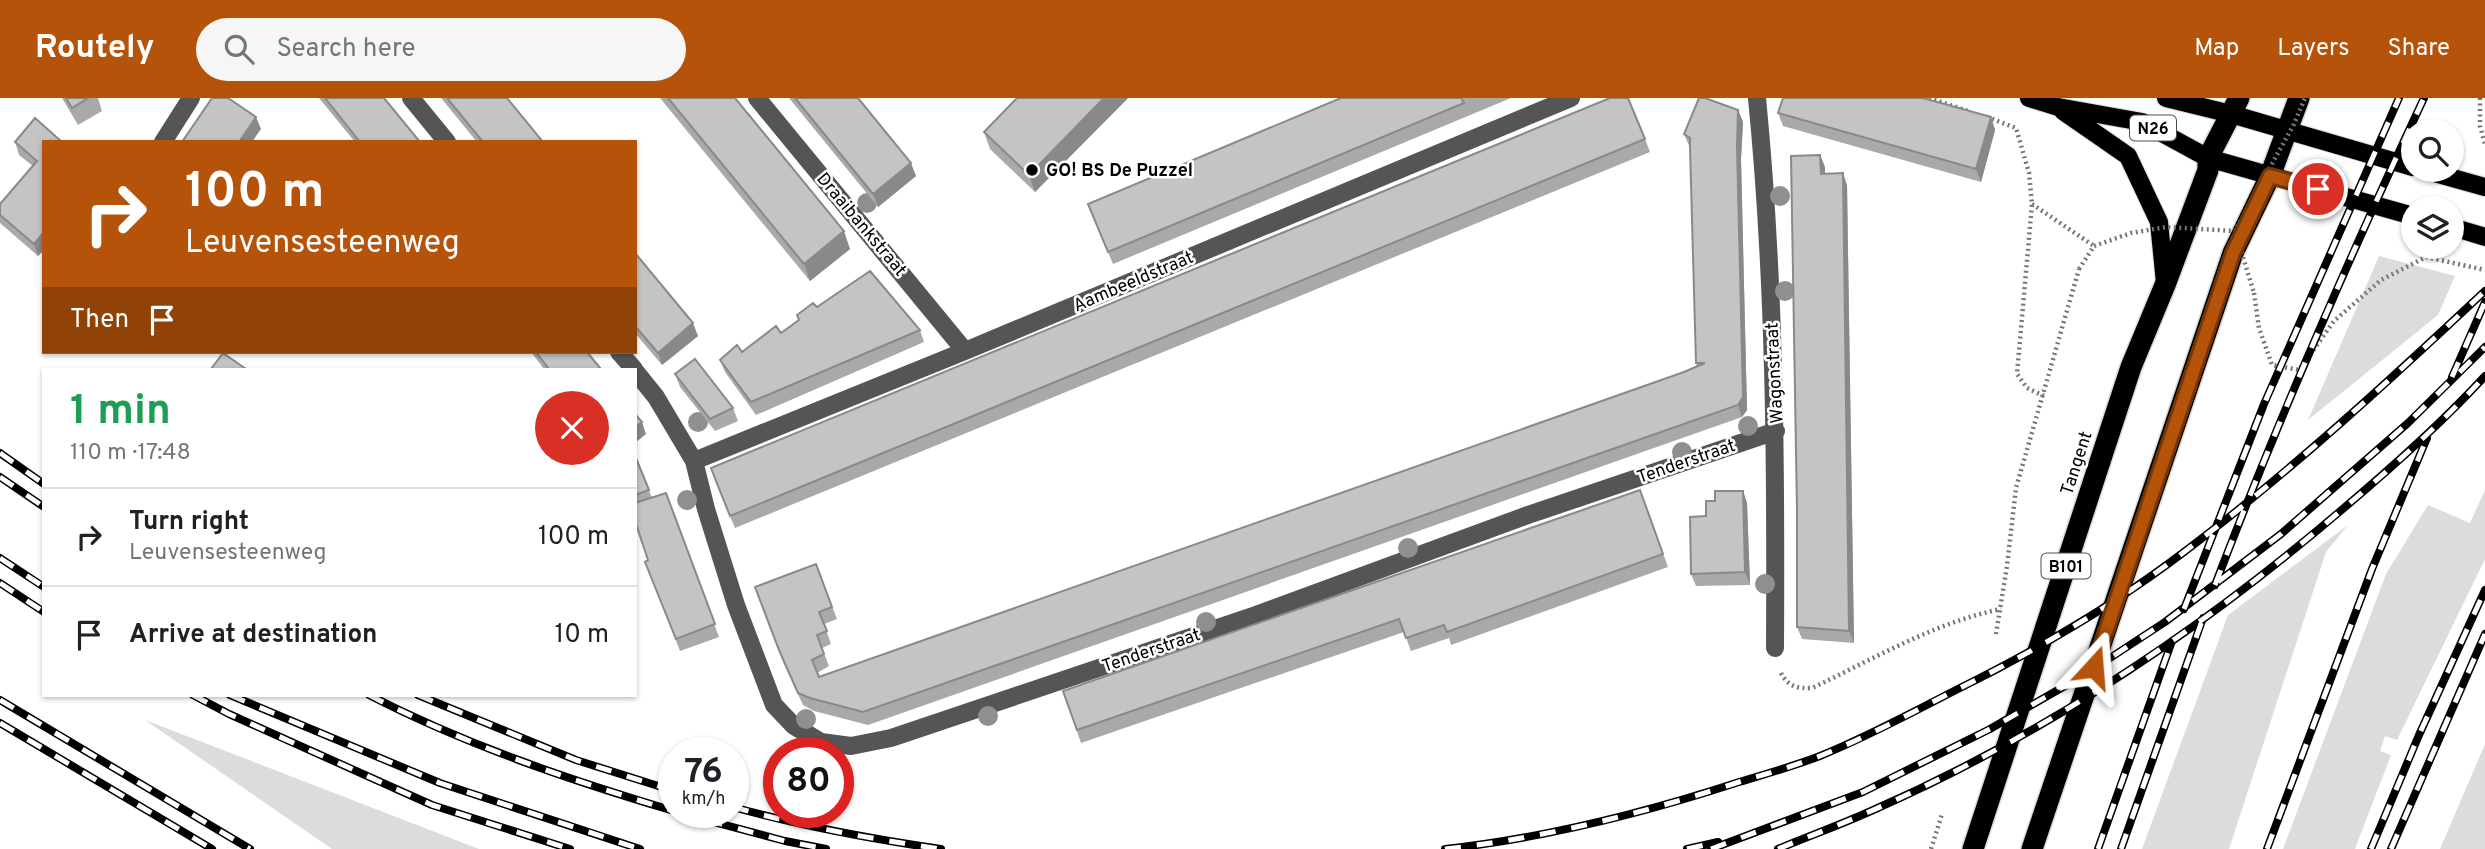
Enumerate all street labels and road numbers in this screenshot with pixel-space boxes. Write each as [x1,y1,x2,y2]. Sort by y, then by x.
road number: N26 [2130,116,2176,140]
street label: Draaibankstraat [811,168,911,282]
street label: Aambeeldstraat [1070,247,1197,318]
street label: Wagonstraat [1761,322,1790,424]
street label: Tangent [2056,429,2099,498]
street label: Tenderstraat [1634,435,1739,490]
road number: B101 [2042,554,2090,579]
street label: Tenderstraat [1099,624,1204,679]

